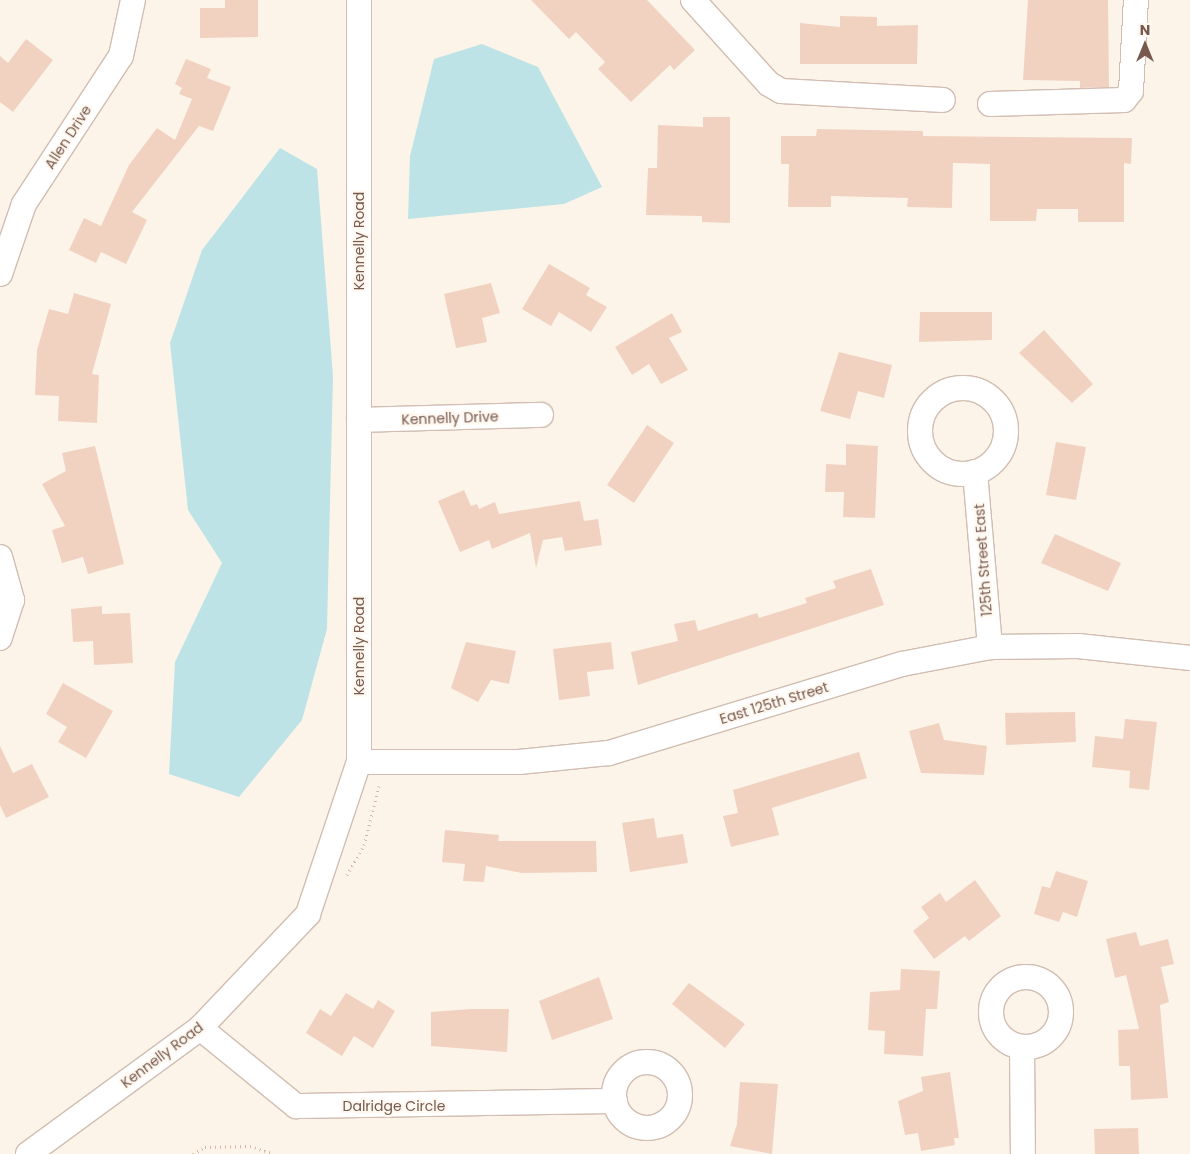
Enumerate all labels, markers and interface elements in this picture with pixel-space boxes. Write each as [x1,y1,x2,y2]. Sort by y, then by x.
north arrow [1120,20,1170,70]
text: N [1140,20,1150,40]
street label: Allen Drive [41,102,95,172]
street label: Kennelly Road [351,192,367,290]
street label: Kennelly Drive [401,408,499,428]
street label: 125th Street East [971,503,995,617]
street label: Kennelly Road [351,597,367,695]
street label: East 125th Street [718,678,830,728]
street label: Kennelly Road [118,1019,206,1091]
street label: Dalridge Circle [343,1098,445,1114]

